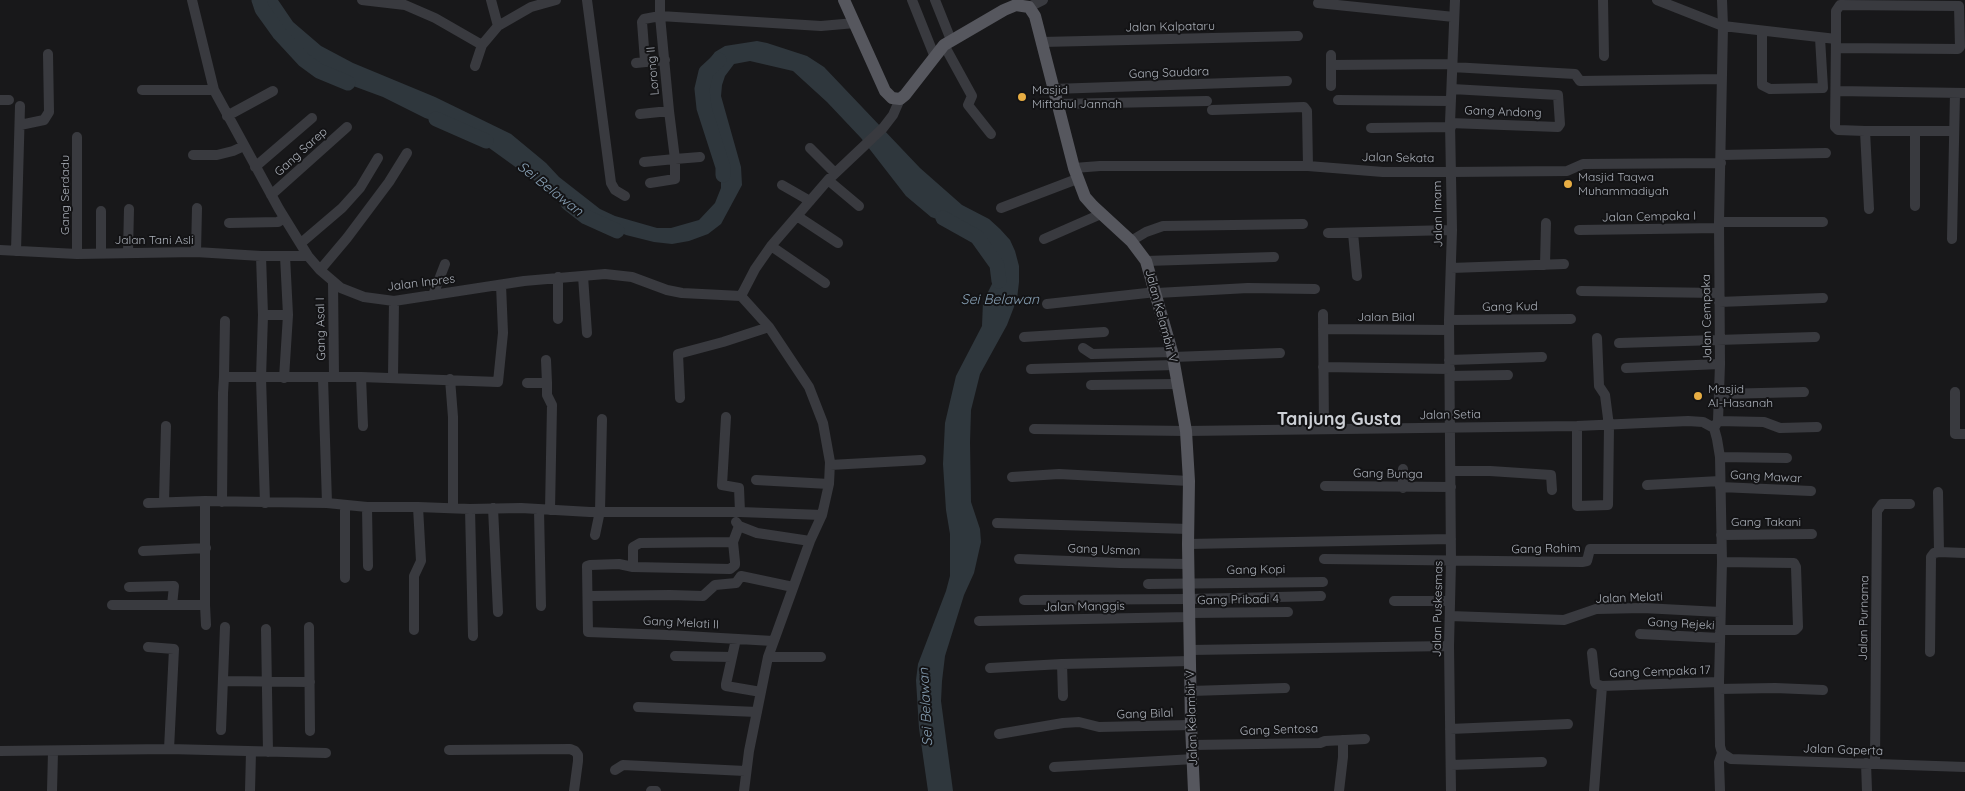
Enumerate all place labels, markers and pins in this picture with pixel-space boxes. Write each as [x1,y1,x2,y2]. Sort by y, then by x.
place label: Masjid Miftahul Jannah [1032,83,1122,111]
marker: Masjid Miftahul Jannah [1016,91,1028,103]
place label: Masjid Taqwa Muhammadiyah [1578,170,1669,198]
marker: Masjid Taqwa Muhammadiyah [1562,178,1574,190]
place label: Masjid Al-Hasanah [1708,382,1773,410]
marker: Masjid Al-Hasanah [1692,390,1704,402]

